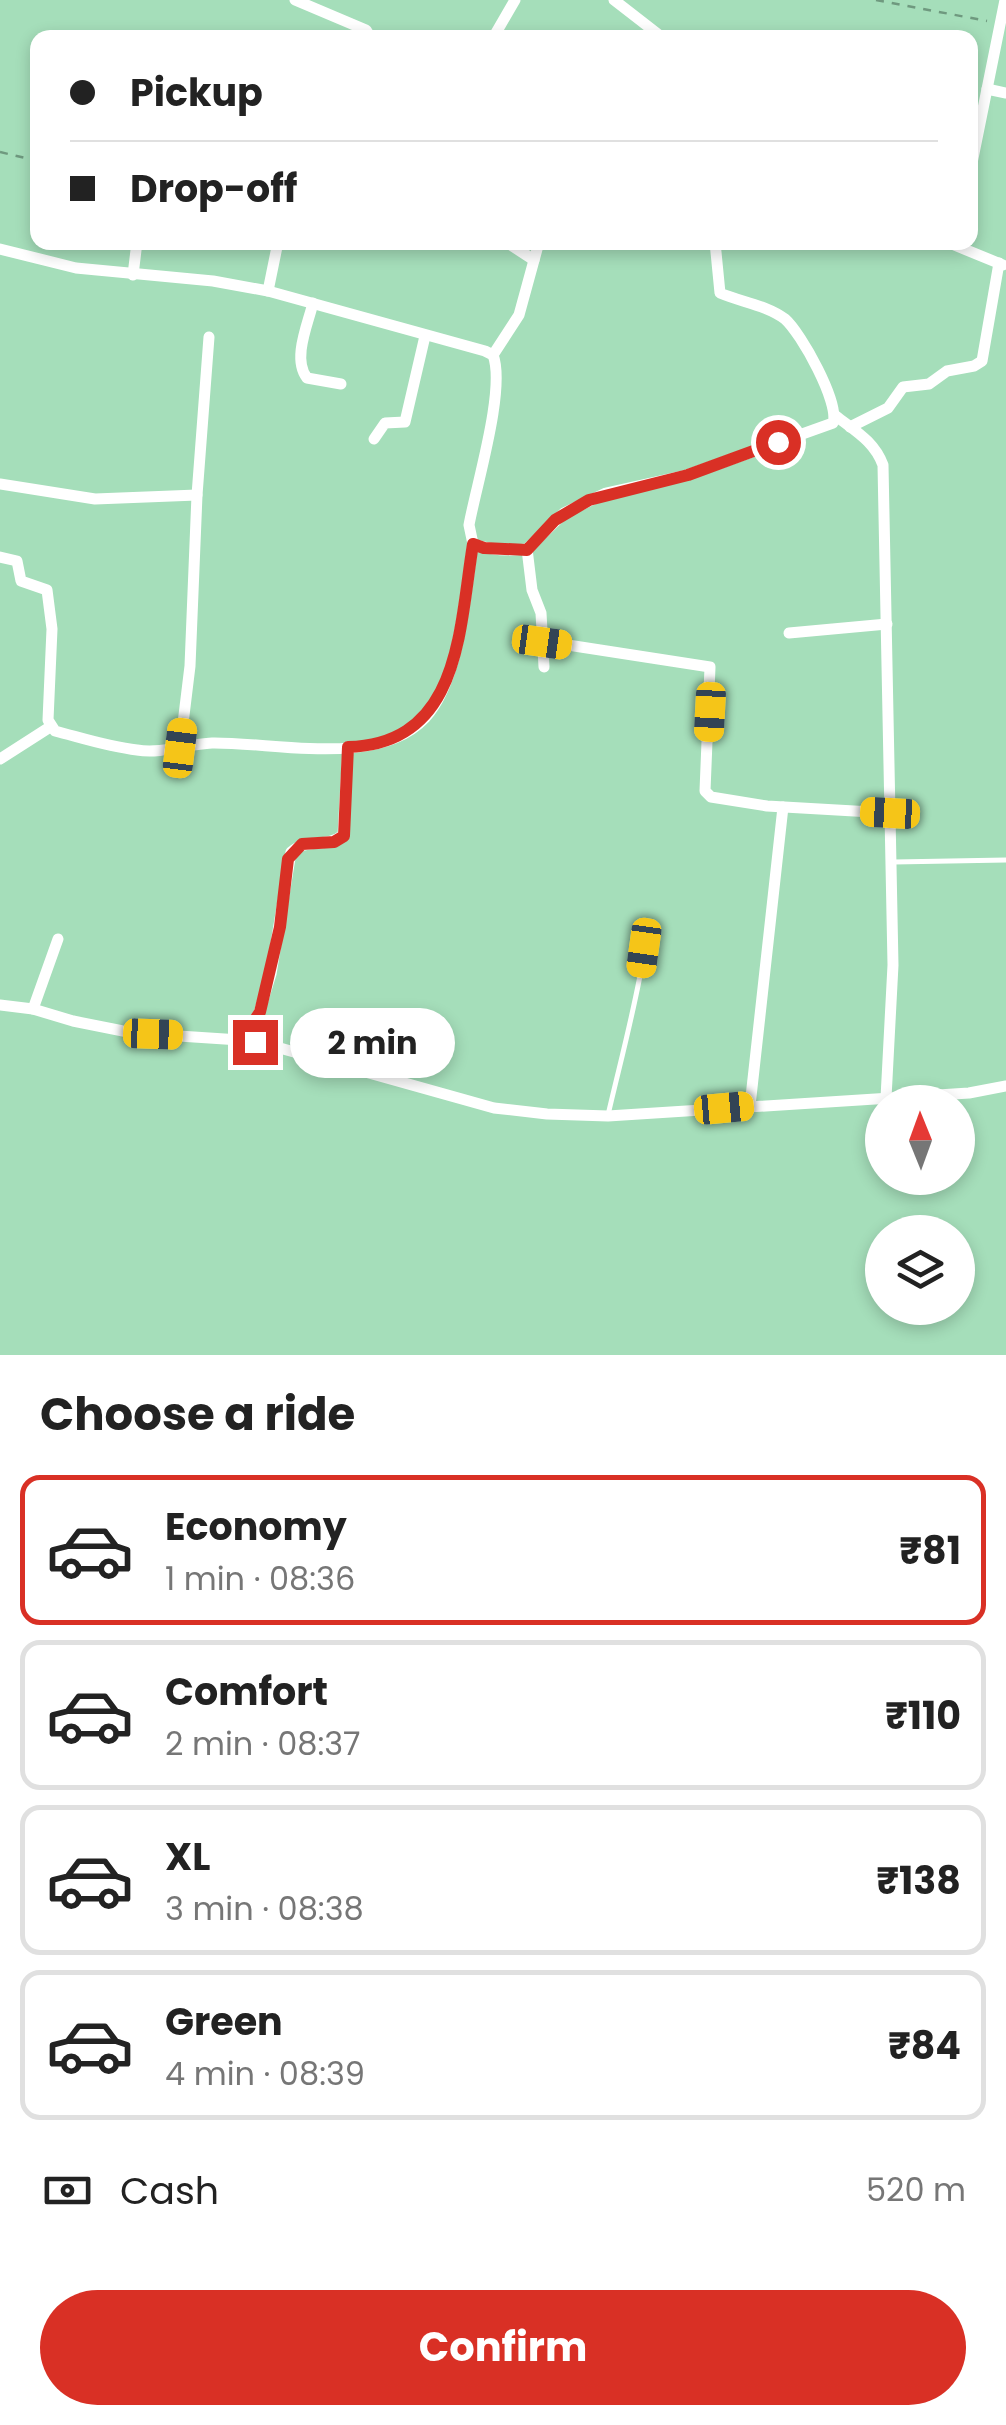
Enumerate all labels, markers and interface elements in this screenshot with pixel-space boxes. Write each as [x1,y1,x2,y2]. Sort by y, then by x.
text: Pickup [130,66,263,119]
text: Drop-off [130,162,298,215]
route start [756,420,801,465]
car [510,623,574,661]
car [693,681,727,743]
car [161,716,199,780]
car [859,796,921,830]
car [625,916,663,980]
callout: 2 min [290,1007,455,1077]
car [122,1018,184,1050]
route end [233,1020,278,1065]
text: 2 min [328,1020,417,1065]
north arrow [865,1085,975,1195]
map controls [865,1085,975,1325]
car [693,1090,755,1126]
button: layers [865,1215,975,1325]
text: Choose a ride [40,1383,355,1446]
text: Economy [165,1500,347,1553]
icon: car [45,1505,135,1595]
text: ₹81 [899,1524,961,1577]
text: 1 min · 08:36 [165,1556,355,1601]
text: Comfort [165,1665,328,1718]
icon: car [45,1670,135,1760]
text: ₹110 [885,1689,961,1742]
text: 2 min · 08:37 [165,1721,361,1766]
text: XL [165,1830,210,1883]
icon: car [45,1835,135,1925]
text: ₹138 [876,1854,961,1907]
text: 3 min · 08:38 [165,1886,364,1931]
text: Green [165,1995,283,2048]
icon: car [45,2000,135,2090]
text: ₹84 [888,2019,961,2072]
text: 4 min · 08:39 [165,2051,365,2096]
icon: cash [40,2163,95,2218]
text: Cash [120,2164,219,2217]
text: 520 m [866,2167,966,2212]
button: Confirm [40,2290,966,2405]

